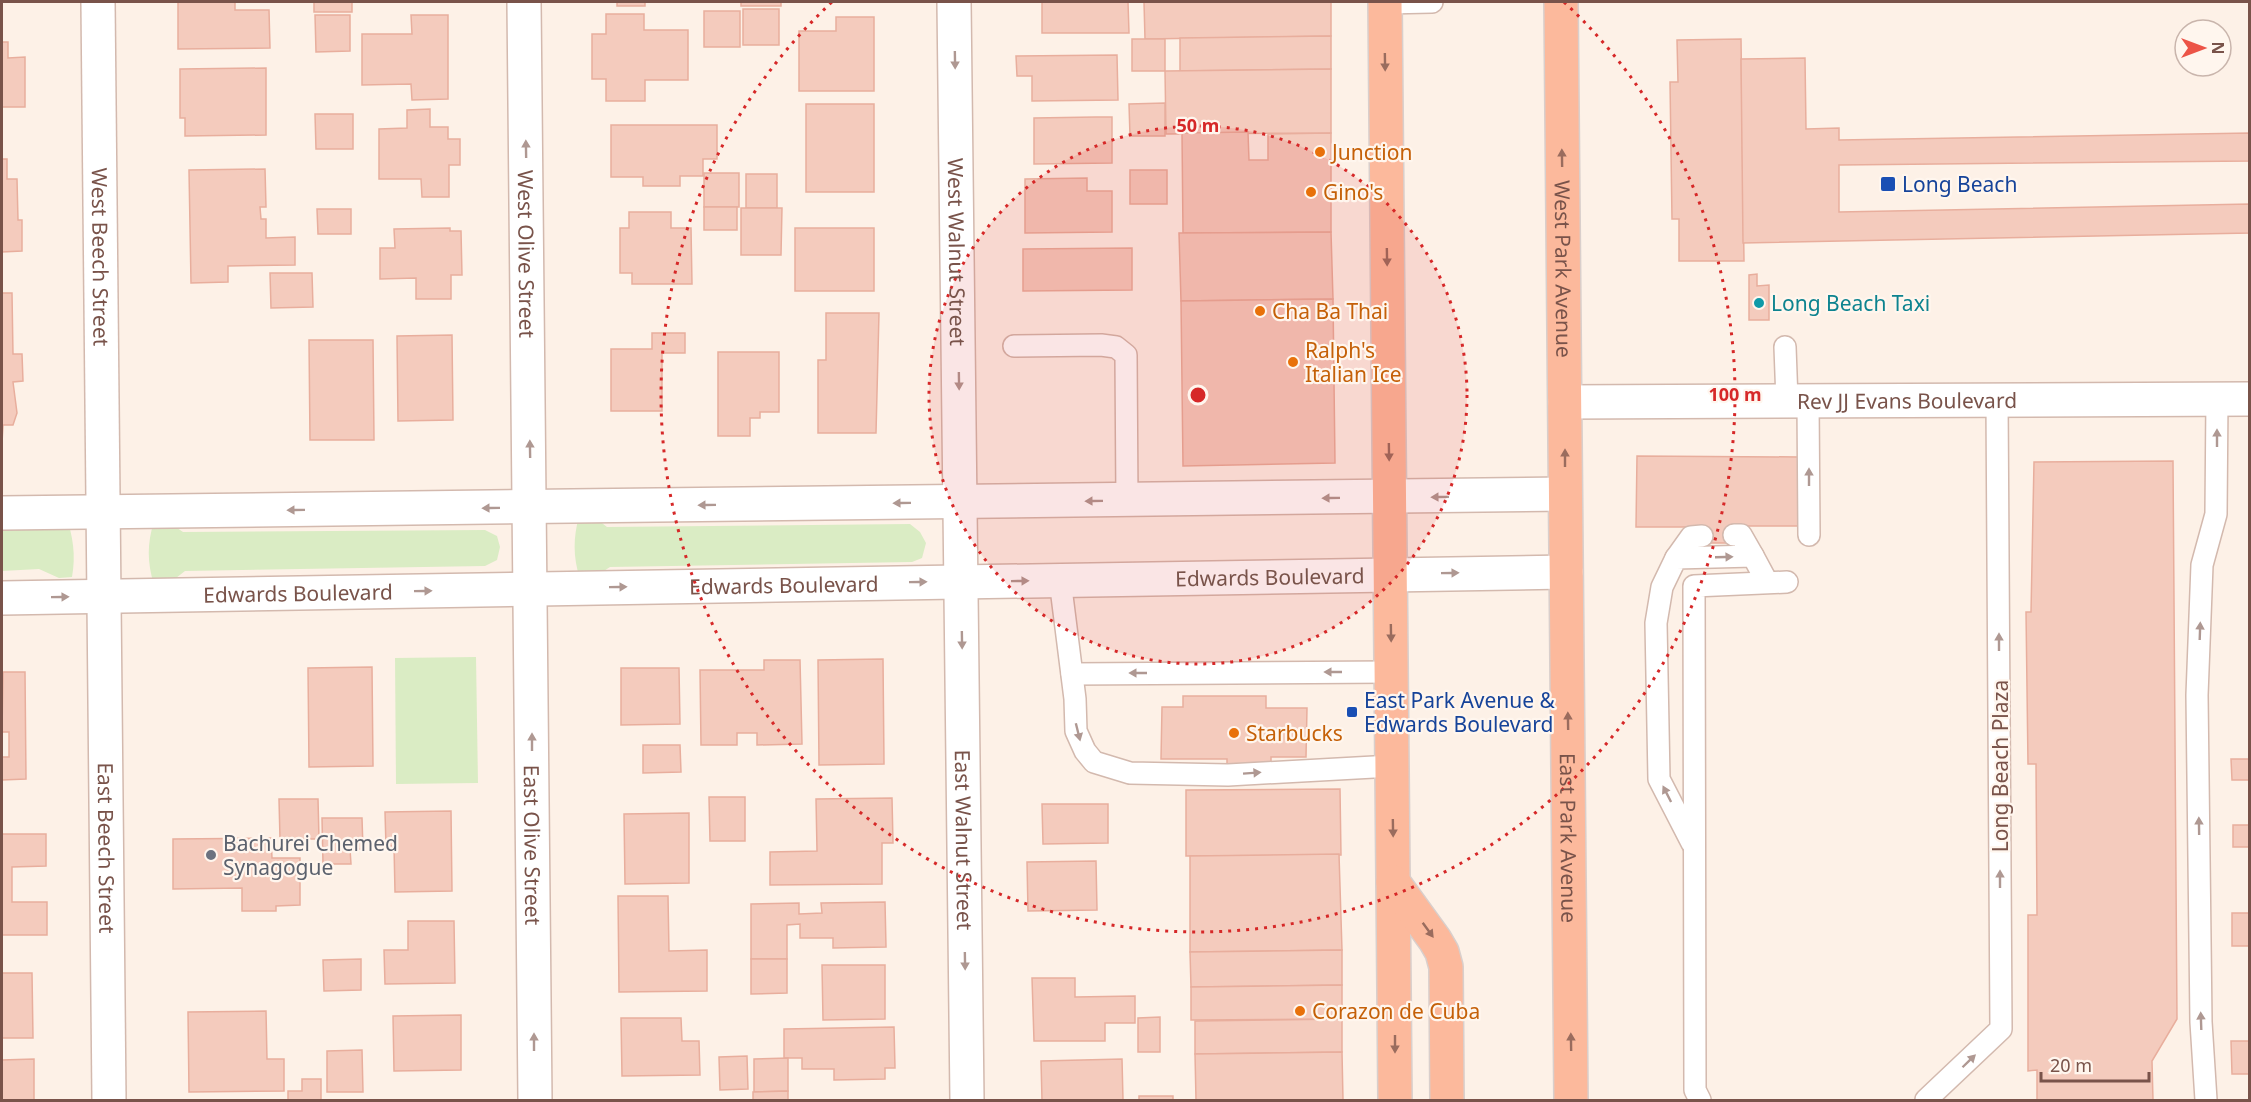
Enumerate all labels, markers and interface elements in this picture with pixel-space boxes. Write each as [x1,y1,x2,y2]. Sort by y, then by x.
north arrow [2173,18,2233,78]
text: N [2207,41,2229,55]
one-way arrow [950,50,959,69]
one-way arrow [1380,52,1390,71]
text: 50 m [1177,113,1219,137]
place label: Junction [1330,138,1412,166]
one-way arrow [521,139,531,158]
marker: Junction [1313,145,1327,159]
one-way arrow [1557,149,1567,168]
street label: West Walnut Street [942,158,972,347]
street label: West Beech Street [86,167,115,347]
street label: West Olive Street [512,170,541,339]
place label: Long Beach [1902,170,2017,198]
marker: Long Beach [1879,175,1897,193]
place label: Gino's [1323,178,1383,206]
street label: West Park Avenue [1549,180,1578,358]
marker: Gino's [1304,185,1318,199]
one-way arrow [1382,247,1392,266]
place label: Long Beach Taxi [1771,289,1930,317]
marker: Long Beach Taxi [1752,296,1766,310]
place label: Cha Ba Thai [1272,297,1388,325]
marker: Cha Ba Thai [1253,304,1267,318]
place label: Ralph's Italian Ice [1305,336,1402,388]
marker: Ralph's Italian Ice [1286,355,1300,369]
one-way arrow [954,371,964,390]
text: 100 m [1708,382,1762,406]
centre of rings [1188,385,1208,405]
street label: Rev JJ Evans Boulevard [1797,386,2017,415]
one-way arrow [2212,429,2222,448]
one-way arrow [525,439,535,458]
one-way arrow [1384,442,1394,461]
one-way arrow [1560,449,1570,468]
one-way arrow [1804,467,1814,486]
one-way arrow [1431,492,1450,501]
one-way arrow [1321,493,1340,503]
one-way arrow [1084,496,1103,506]
one-way arrow [892,498,911,508]
one-way arrow [697,500,716,510]
one-way arrow [481,503,500,513]
one-way arrow [286,505,305,515]
one-way arrow [1714,552,1733,562]
street label: Edwards Boulevard [1175,561,1365,592]
one-way arrow [1440,568,1459,578]
street label: Edwards Boulevard [689,569,879,601]
one-way arrow [1010,576,1029,585]
one-way arrow [908,577,927,587]
street label: Edwards Boulevard [203,578,393,609]
one-way arrow [608,582,627,592]
one-way arrow [413,586,432,595]
one-way arrow [50,592,69,602]
one-way arrow [2195,622,2204,641]
one-way arrow [1386,623,1396,642]
one-way arrow [957,631,967,650]
one-way arrow [1994,632,2004,651]
one-way arrow [1324,667,1343,677]
one-way arrow [1129,669,1148,678]
street label: Long Beach Plaza [1986,680,2014,852]
place label: East Park Avenue & Edwards Boulevard [1364,686,1556,738]
marker: East Park Avenue & Edwards Boulevard [1345,705,1359,719]
one-way arrow [1563,712,1573,731]
place label: Starbucks [1246,719,1343,747]
one-way arrow [1074,723,1084,741]
marker: Starbucks [1227,726,1241,740]
one-way arrow [527,733,537,752]
street label: East Walnut Street [949,749,979,931]
street label: East Park Avenue [1554,753,1583,923]
street label: East Beech Street [92,762,121,934]
street label: East Olive Street [518,765,547,926]
one-way arrow [1243,769,1262,778]
one-way arrow [1662,786,1672,803]
one-way arrow [2194,817,2204,836]
one-way arrow [1388,818,1398,837]
place label: Bachurei Chemed Synagogue [223,829,398,881]
marker: Bachurei Chemed Synagogue [204,848,218,862]
one-way arrow [1995,869,2005,888]
one-way arrow [1422,921,1434,937]
one-way arrow [960,952,970,971]
place label: Corazon de Cuba [1312,997,1480,1025]
marker: Corazon de Cuba [1293,1004,1307,1018]
one-way arrow [2196,1012,2206,1031]
one-way arrow [530,1033,539,1052]
one-way arrow [1566,1033,1576,1052]
one-way arrow [1390,1034,1400,1053]
scale bar [2041,1045,2149,1083]
text: 20 m [2050,1053,2092,1077]
one-way arrow [1962,1054,1977,1068]

